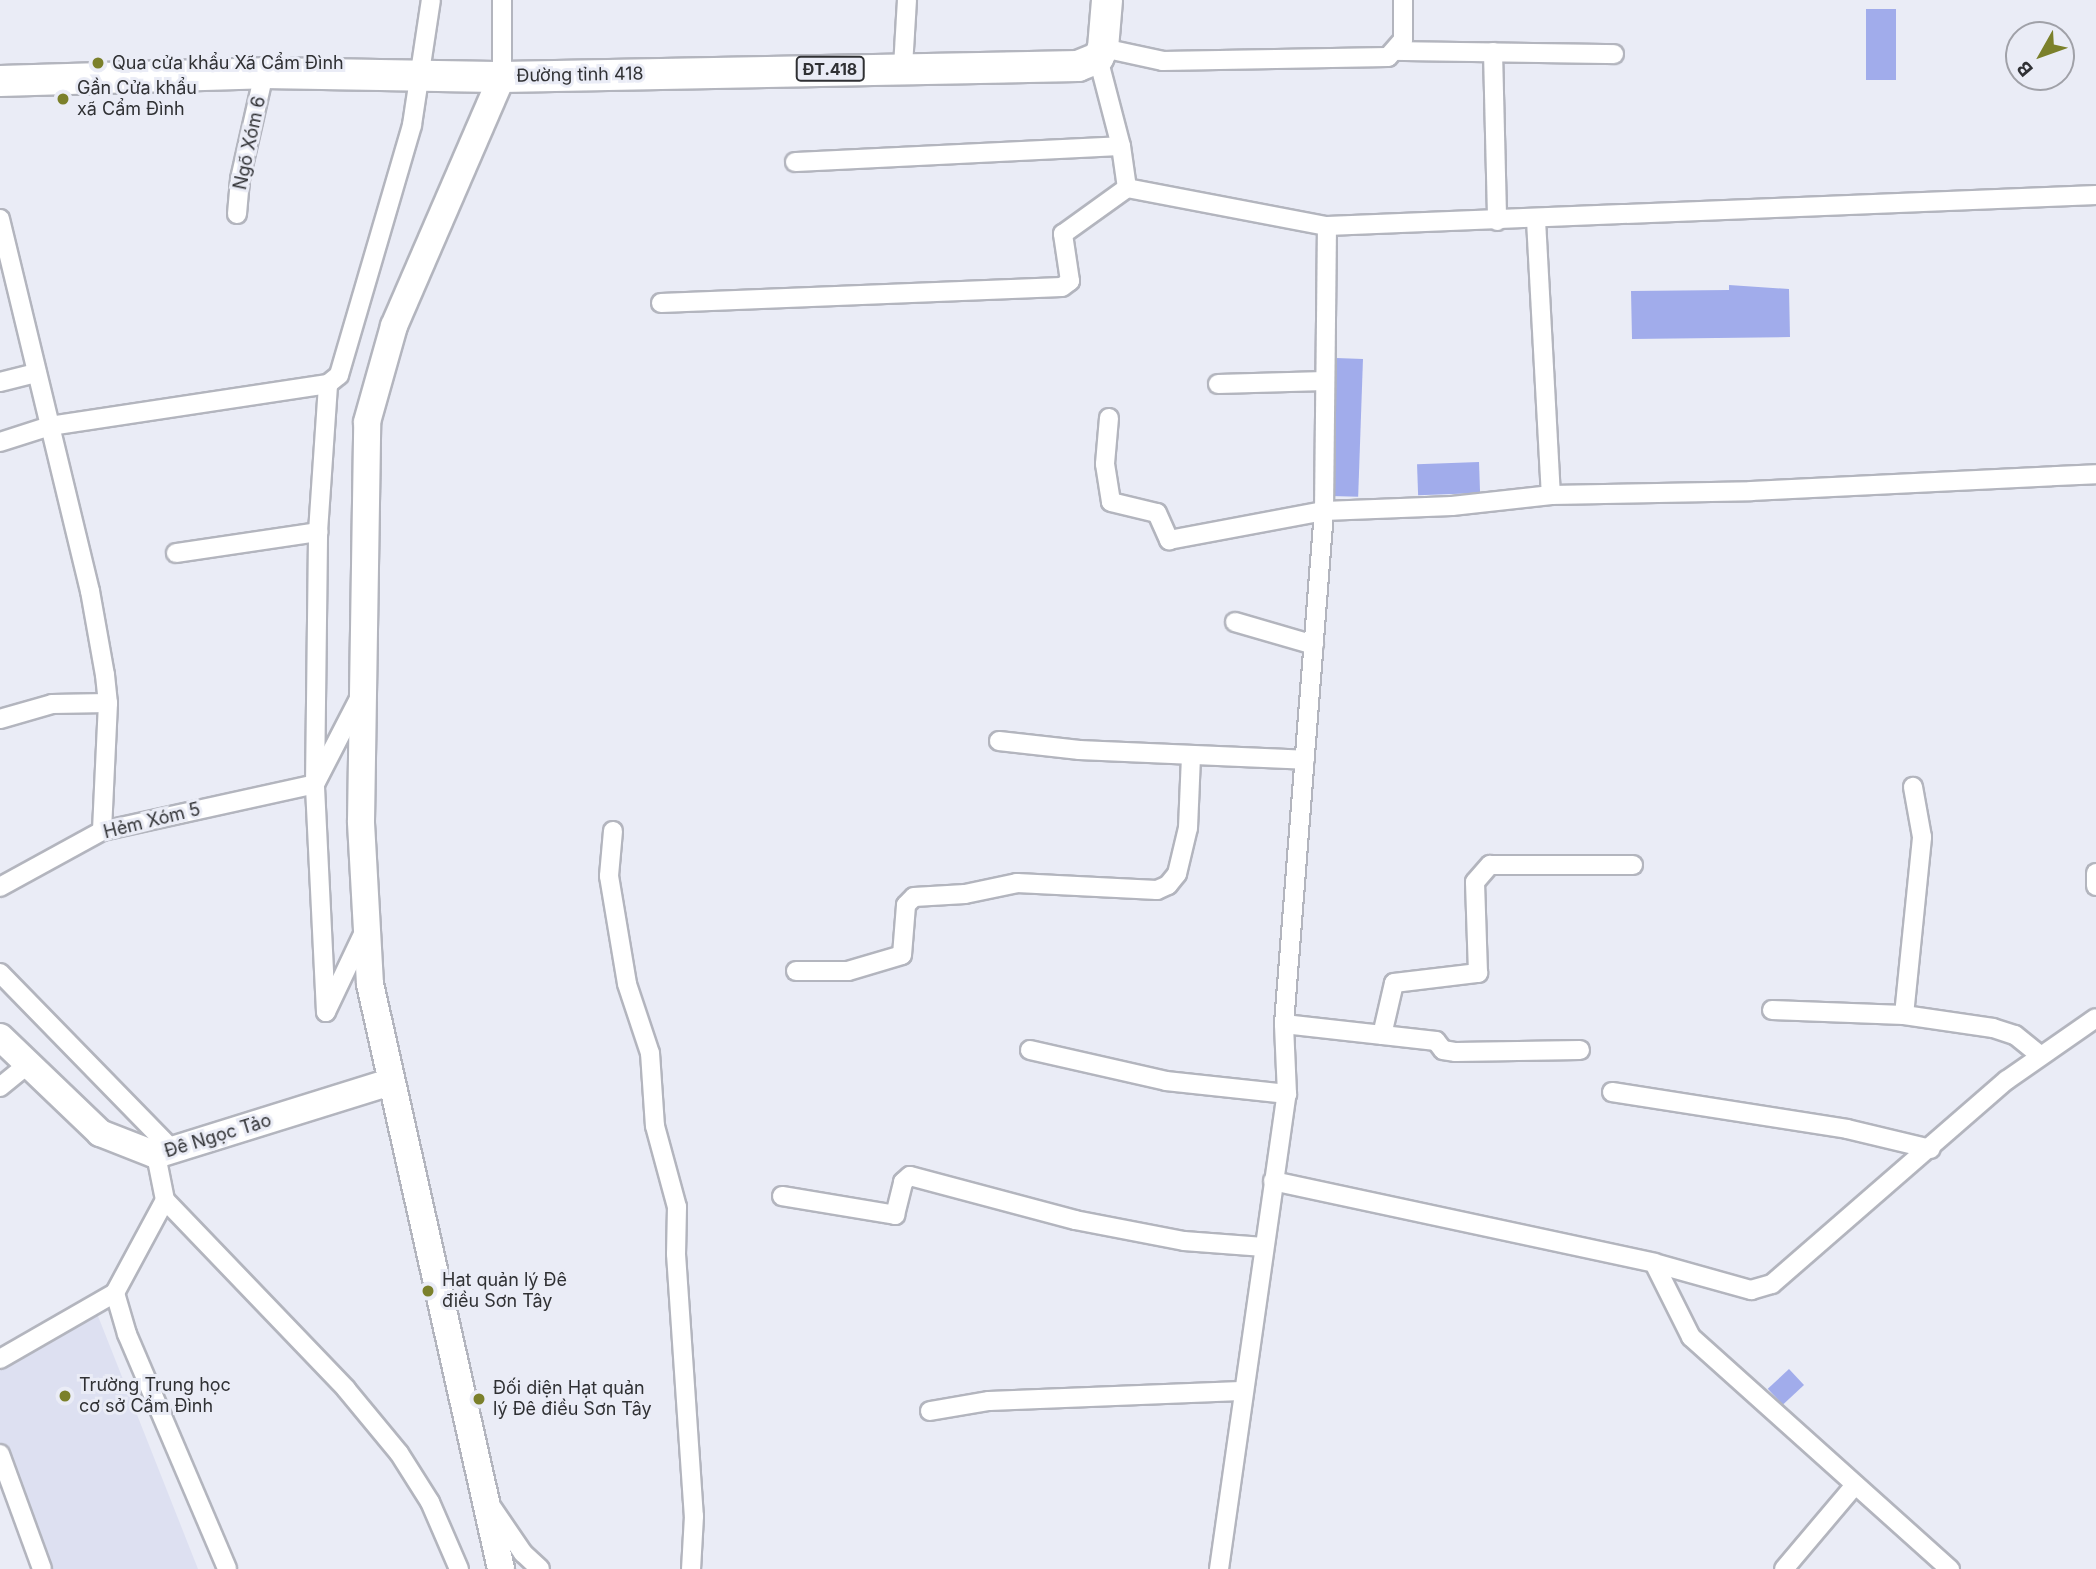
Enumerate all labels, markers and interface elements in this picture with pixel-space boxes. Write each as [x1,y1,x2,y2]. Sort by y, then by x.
north arrow [2005,21,2075,91]
place label: Qua cửa khẩu Xã Cẩm Đình [112,52,344,74]
marker: Qua cửa khẩu Xã Cẩm Đình [90,55,106,71]
text: B [2012,56,2038,81]
road number: ĐT.418 [795,57,865,82]
street label: Đường tỉnh 418 [516,63,644,87]
place label: Gần Cửa khẩu xã Cẩm Đình [77,78,197,120]
marker: Gần Cửa khẩu xã Cẩm Đình [55,91,71,107]
street label: Ngõ Xóm 6 [230,94,270,192]
street label: Hẻm Xóm 5 [101,799,203,843]
street label: Đê Ngọc Tảo [162,1110,274,1162]
place label: Hạt quản lý Đê điều Sơn Tây [442,1270,567,1312]
marker: Hạt quản lý Đê điều Sơn Tây [420,1283,436,1299]
place label: Trường Trung học cơ sở Cẩm Đình [79,1375,231,1418]
place label: Đối diện Hạt quản lý Đê điều Sơn Tây [493,1378,652,1420]
marker: Trường Trung học cơ sở Cẩm Đình [57,1388,73,1404]
marker: Đối diện Hạt quản lý Đê điều Sơn Tây [471,1391,487,1407]

